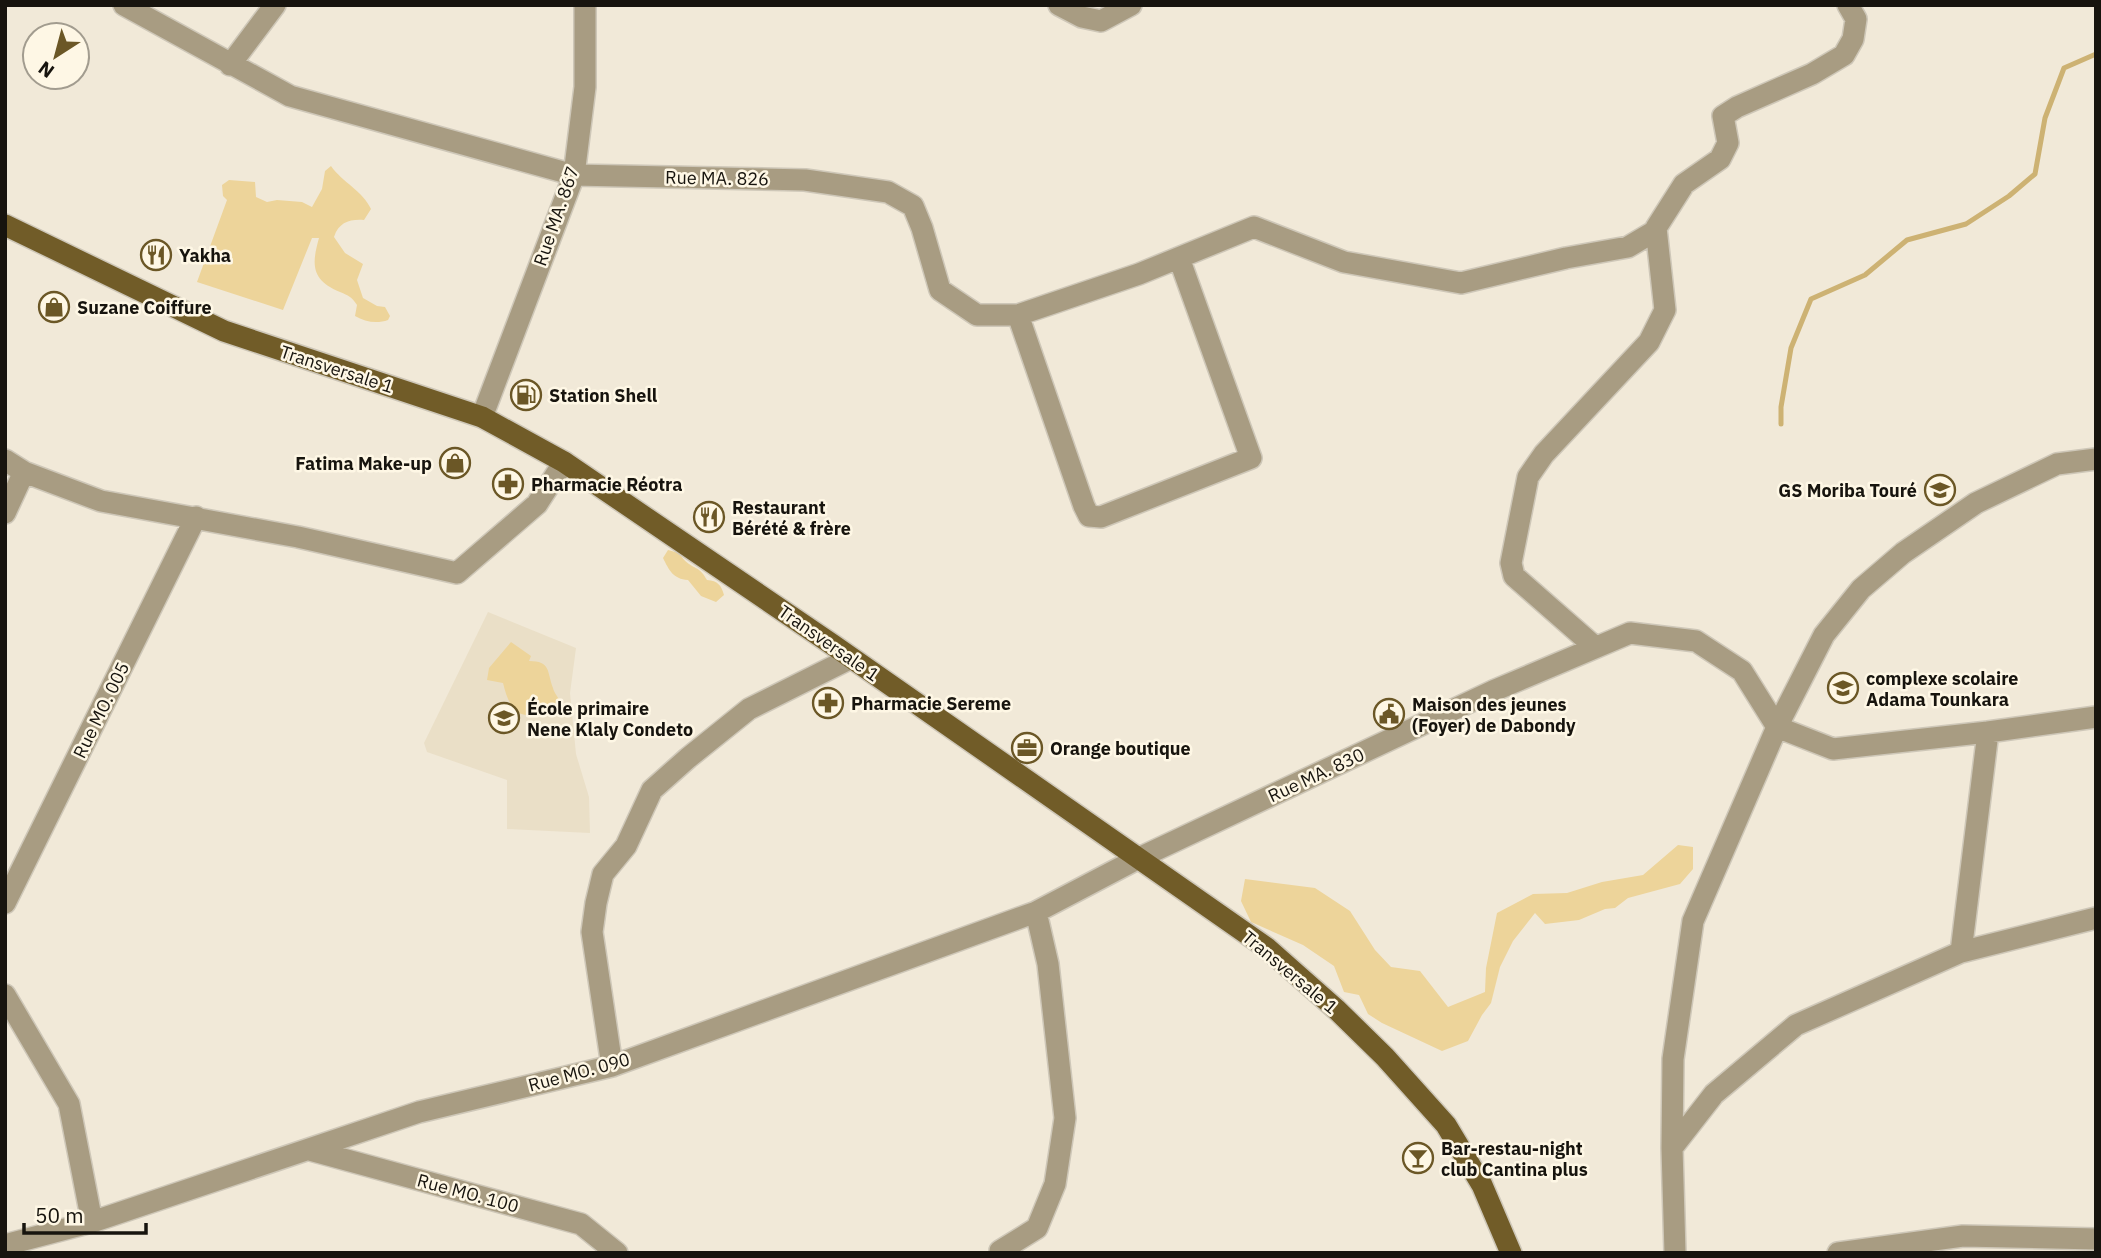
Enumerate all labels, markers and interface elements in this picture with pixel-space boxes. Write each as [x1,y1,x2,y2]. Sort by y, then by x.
north arrow [21,21,91,91]
text: N [33,56,59,84]
street label: Rue MA. 867 [528,163,584,269]
street label: Rue MA. 826 [665,166,769,190]
restaurant icon: Yakha [139,238,173,272]
place label: Yakha [179,244,231,267]
shop icon: Suzane Coiffure [37,290,71,324]
place label: Suzane Coiffure [77,296,212,319]
street label: Transversale 1 [277,340,397,398]
fuel station icon: Station Shell [509,378,543,412]
place label: Station Shell [549,384,658,407]
shop icon: Fatima Make-up [438,446,472,480]
place label: Fatima Make-up [295,452,432,475]
pharmacy icon: Pharmacie Réotra [491,467,525,501]
place label: Pharmacie Réotra [531,473,682,496]
school or university icon: GS Moriba Touré [1923,473,1957,507]
place label: GS Moriba Touré [1778,479,1917,502]
place label: Restaurant Bérété & frère [732,496,851,540]
restaurant icon: Restaurant Bérété & frère [692,500,726,534]
street label: Transversale 1 [774,600,884,686]
street label: Rue MO. 005 [68,658,134,762]
place label: complexe scolaire Adama Tounkara [1866,667,2018,711]
school or university icon: complexe scolaire Adama Tounkara [1826,671,1860,705]
pharmacy icon: Pharmacie Sereme [811,686,845,720]
place label: Pharmacie Sereme [851,692,1011,715]
place label: Maison des jeunes (Foyer) de Dabondy [1412,693,1576,737]
place label: École primaire Nene Klaly Condeto [527,696,693,741]
public building icon: Maison des jeunes (Foyer) de Dabondy [1372,697,1406,731]
school or university icon: École primaire Nene Klaly Condeto [487,701,521,735]
office icon: Orange boutique [1010,731,1044,765]
place label: Orange boutique [1050,737,1191,760]
street label: Rue MA. 830 [1264,743,1368,807]
street label: Transversale 1 [1237,925,1343,1019]
street label: Rue MO. 090 [526,1047,632,1097]
place label: Bar-restau-night club Cantina plus [1441,1137,1588,1181]
bar icon: Bar-restau-night club Cantina plus [1401,1141,1435,1175]
street label: Rue MO. 100 [415,1168,521,1218]
scale bar [24,1192,147,1236]
text: 50 m [35,1201,84,1229]

